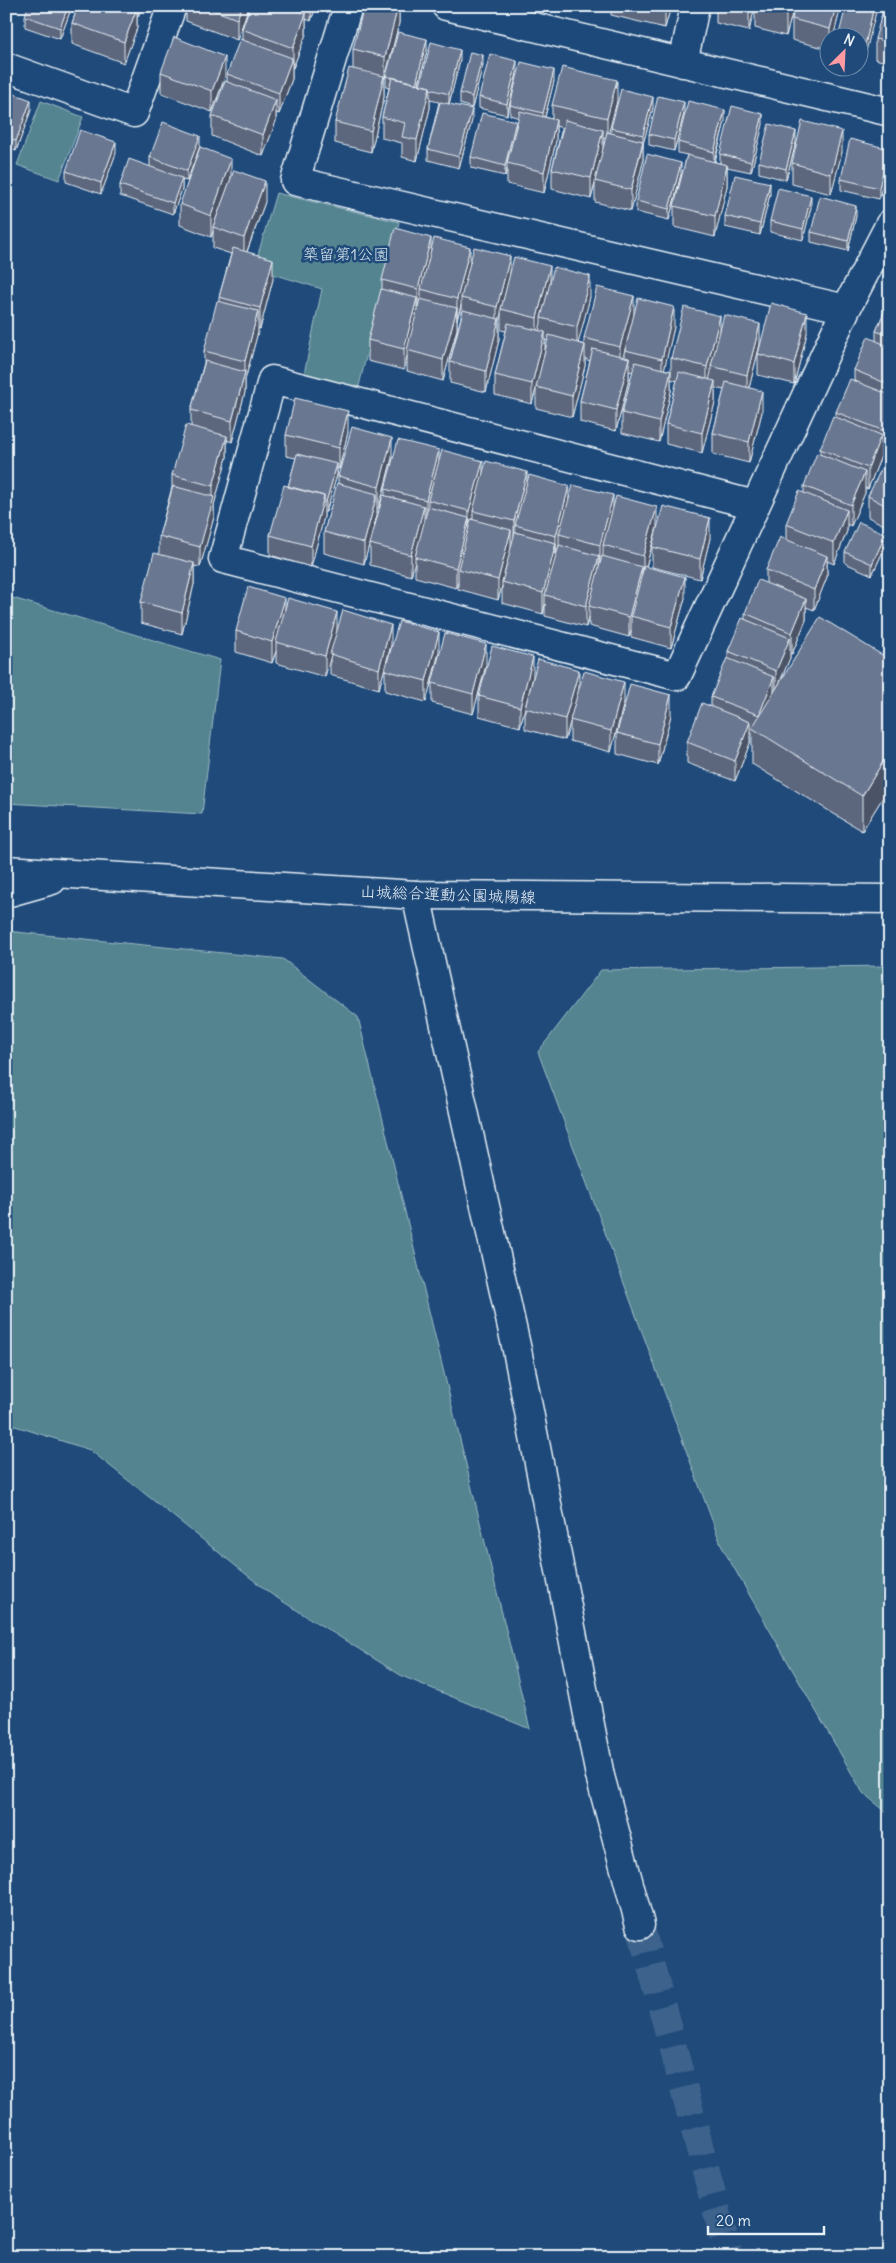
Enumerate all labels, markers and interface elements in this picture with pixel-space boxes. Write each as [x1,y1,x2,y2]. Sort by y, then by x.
north arrow [818,28,868,78]
text: N [841,30,857,50]
park label: 築留第1公園 [303,244,389,264]
street label: 山城総合運動公園城陽線 [360,881,536,907]
scale bar [708,2203,825,2235]
text: 20 m [716,2211,751,2230]

